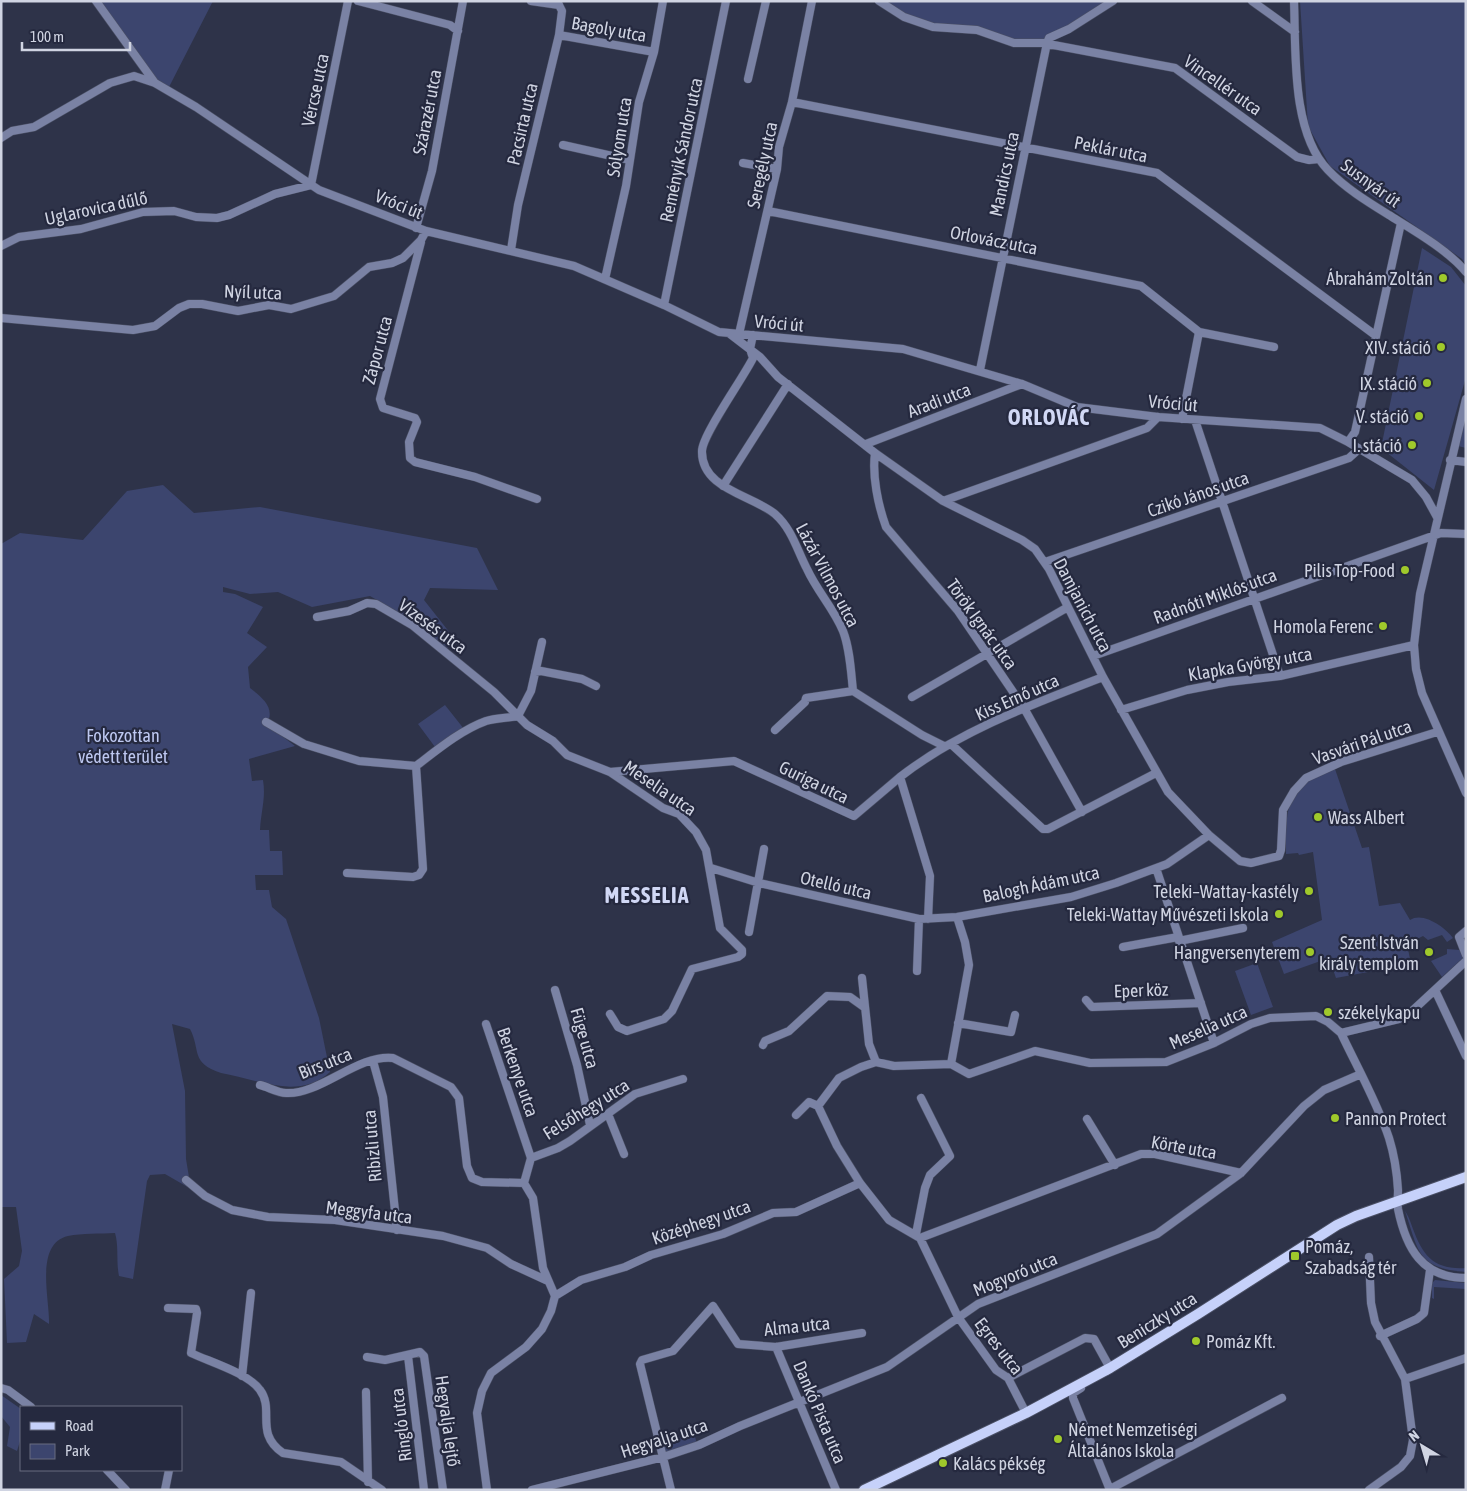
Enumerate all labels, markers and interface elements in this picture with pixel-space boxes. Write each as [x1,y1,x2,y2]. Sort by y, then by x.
street label: Bagoly utca [570,12,648,46]
scale bar [22,20,130,52]
text: 100 m [30,28,64,45]
street label: Vincellér utca [1180,50,1266,120]
street label: Vércse utca [297,52,333,128]
street label: Szárazér utca [408,67,446,157]
street label: Reményik Sándor utca [655,76,707,224]
street label: Pacsirta utca [502,81,542,167]
street label: Sólyom utca [602,96,636,178]
street label: Seregély utca [743,120,781,210]
street label: Mandics utca [985,130,1023,218]
street label: Peklár utca [1072,132,1150,166]
street label: Susnyár út [1337,154,1405,212]
street label: Vróci út [372,185,426,223]
street label: Uglarovica dűlő [43,187,149,229]
street label: Orlovácz utca [948,221,1040,259]
place label: Ábrahám Zoltán [1326,268,1433,289]
marker: Ábrahám Zoltán [1437,272,1449,284]
street label: Nyíl utca [224,280,282,304]
street label: Vróci út [753,310,805,336]
street label: Zápor utca [358,313,396,387]
place label: XIV. stáció [1365,337,1431,358]
marker: XIV. stáció [1435,341,1447,353]
place label: IX. stáció [1359,373,1417,394]
marker: IX. stáció [1421,377,1433,389]
street label: Aradi utca [904,378,974,422]
street label: Vróci út [1147,390,1199,416]
district label: ORLOVÁC [1008,404,1090,430]
place label: V. stáció [1356,406,1409,427]
marker: V. stáció [1413,410,1425,422]
place label: I. stáció [1353,435,1402,456]
marker: I. stáció [1406,439,1418,451]
street label: Czikó János utca [1144,467,1252,521]
street label: Lázár Vilmos utca [792,519,864,631]
street label: Damjanich utca [1049,554,1117,656]
place label: Pilis Top-Food [1304,560,1395,581]
street label: Radnóti Miklós utca [1151,564,1279,628]
marker: Pilis Top-Food [1399,564,1411,576]
street label: Török Ignác utca [942,575,1022,673]
street label: Vízesés utca [395,594,471,658]
place label: Homola Ferenc [1273,616,1373,637]
marker: Homola Ferenc [1377,620,1389,632]
street label: Klapka György utca [1186,643,1314,685]
street label: Kiss Ernő utca [972,669,1062,725]
street label: Vasvári Pál utca [1310,715,1414,769]
park label: Fokozottan védett terület [78,725,168,767]
street label: Meselia utca [620,756,700,820]
street label: Guriga utca [776,756,852,808]
place label: Wass Albert [1328,807,1405,828]
marker: Wass Albert [1312,811,1324,823]
street label: Balogh Ádám utca [981,861,1101,907]
street label: Otelló utca [798,867,874,903]
place label: Teleki–Wattay-kastély [1153,881,1299,902]
district label: MESSELIA [605,882,689,908]
marker: Teleki–Wattay-kastély [1303,885,1315,897]
place label: Teleki-Wattay Művészeti Iskola [1067,904,1269,925]
marker: Teleki-Wattay Művészeti Iskola [1273,908,1285,920]
place label: Szent István király templom [1319,932,1419,974]
place label: Hangversenyterem [1174,942,1300,963]
marker: Hangversenyterem [1304,946,1316,958]
marker: Szent István király templom [1423,946,1435,958]
street label: Eper köz [1113,979,1169,1001]
street label: Meselia utca [1166,1000,1250,1054]
place label: székelykapu [1338,1002,1420,1023]
street label: Füge utca [566,1005,604,1071]
marker: székelykapu [1322,1006,1334,1018]
street label: Berkenye utca [493,1025,543,1119]
street label: Birs utca [295,1043,355,1083]
street label: Felsőhegy utca [539,1074,633,1144]
place label: Pannon Protect [1345,1108,1446,1129]
street label: Ribizli utca [358,1109,386,1183]
marker: Pannon Protect [1329,1112,1341,1124]
street label: Körte utca [1149,1131,1219,1163]
street label: Középhegy utca [649,1195,753,1249]
street label: Meggyfa utca [324,1196,414,1228]
place label: Pomáz, Szabadság tér [1305,1236,1397,1278]
street label: Mogyoró utca [970,1248,1060,1300]
marker: Pomáz, Szabadság tér [1289,1250,1301,1262]
street label: Beniczky utca [1114,1287,1200,1353]
street label: Alma utca [763,1312,831,1340]
street label: Egres utca [970,1313,1028,1379]
place label: Pomáz Kft. [1206,1331,1276,1352]
marker: Pomáz Kft. [1190,1335,1202,1347]
street label: Dankó Pista utca [789,1358,851,1466]
street label: Hegyalja lejtő [431,1374,465,1468]
street label: Ringló utca [386,1387,416,1463]
legend [20,1406,182,1471]
street label: Hegyalja utca [618,1414,710,1462]
text: Road [65,1417,94,1434]
place label: Német Nemzetiségi Általános Iskola [1068,1419,1198,1461]
north arrow [1397,1421,1447,1471]
text: N [1406,1427,1422,1445]
marker: Német Nemzetiségi Általános Iskola [1052,1433,1064,1445]
text: Park [65,1442,90,1459]
place label: Kalács pékség [953,1453,1046,1474]
marker: Kalács pékség [937,1457,949,1469]

